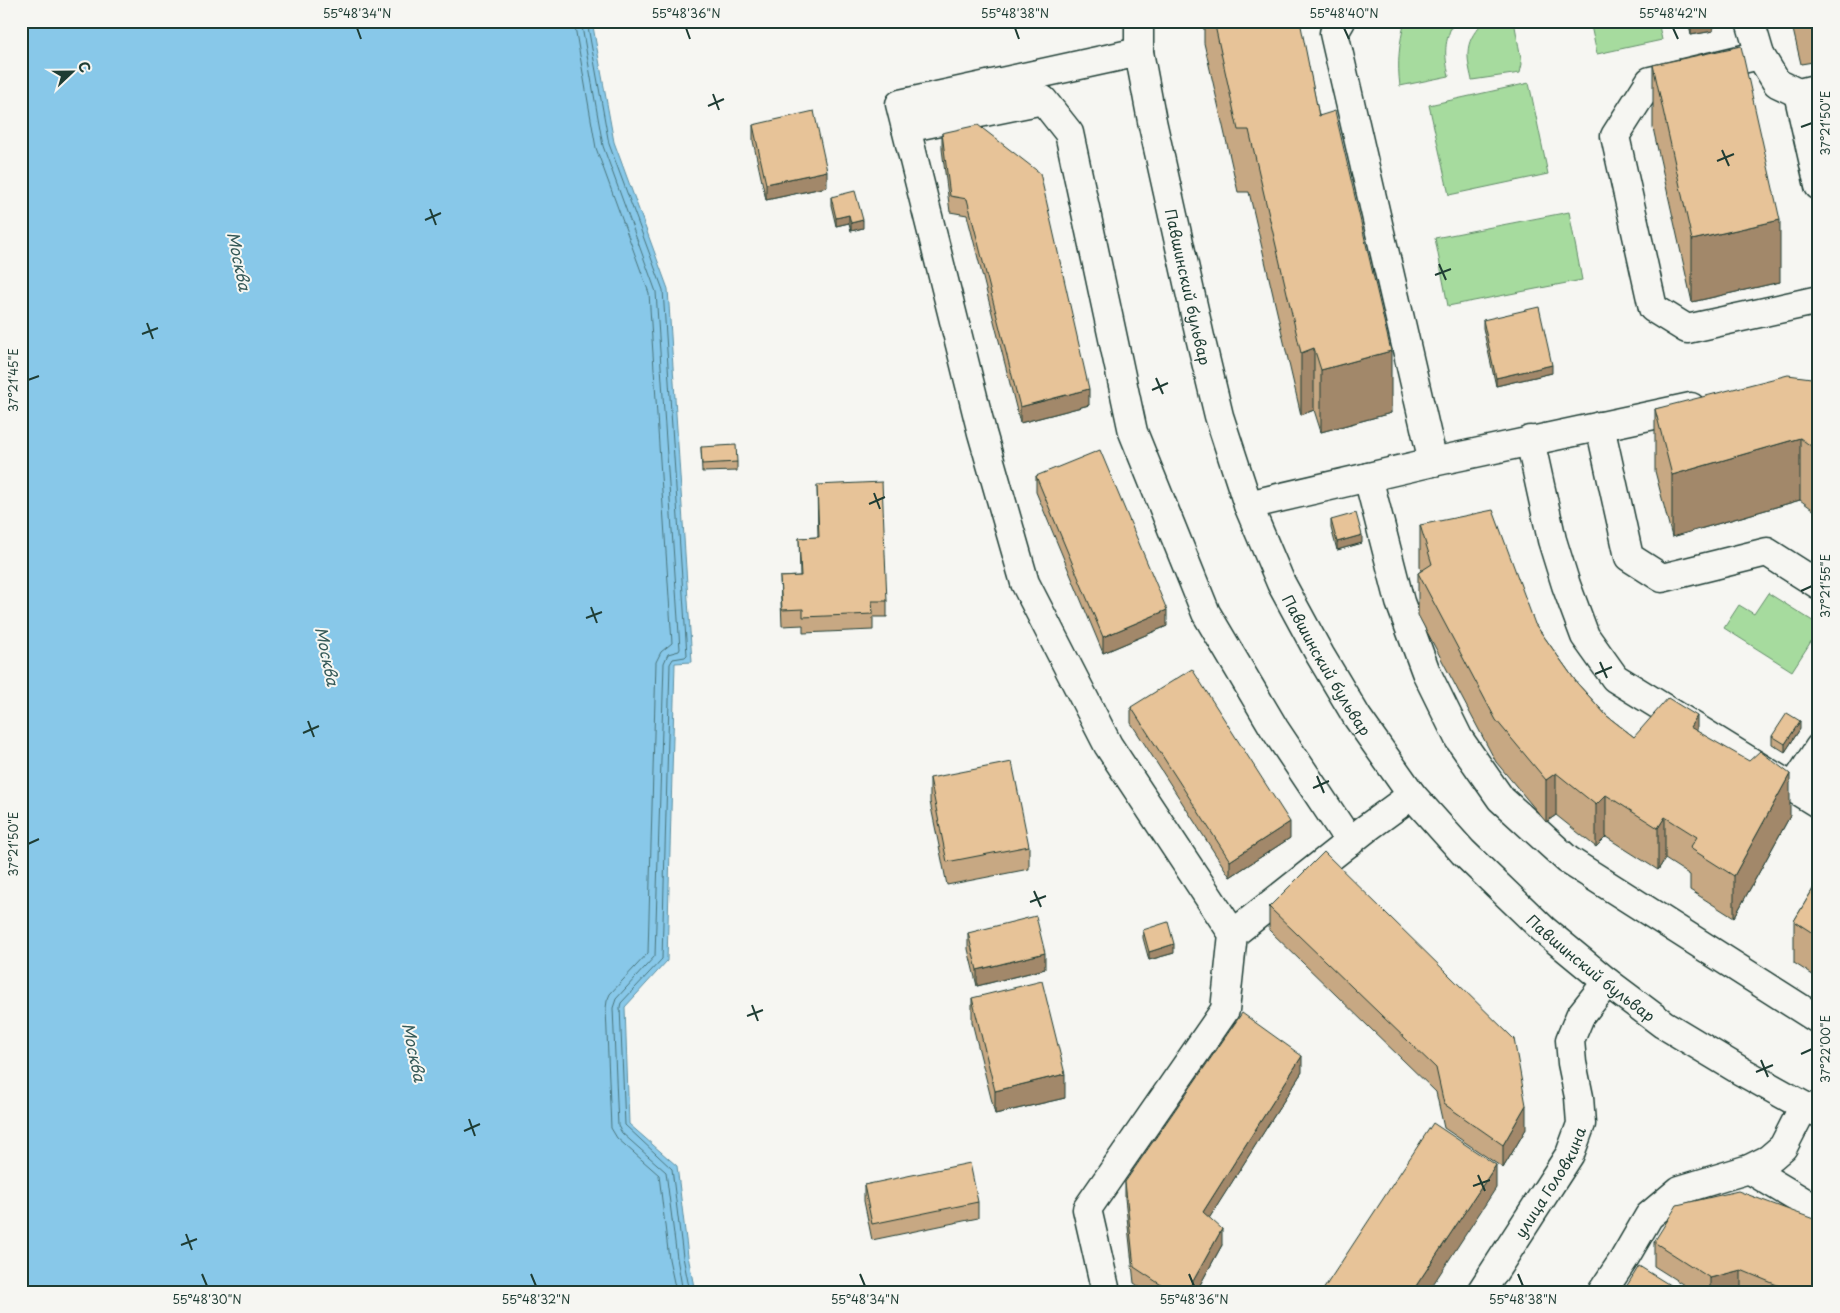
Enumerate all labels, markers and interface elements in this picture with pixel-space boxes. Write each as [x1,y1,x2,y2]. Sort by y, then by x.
text: 55°48'34"N [323,4,391,22]
text: 55°48'36"N [651,4,721,22]
text: 55°48'38"N [981,4,1049,22]
text: 55°48'40"N [1309,4,1379,22]
text: 55°48'42"N [1639,4,1707,22]
north arrow [48,48,98,98]
text: С [73,58,96,76]
text: 37°21'50"E [1816,91,1834,155]
street label: Павшинский бульвар [1160,206,1218,367]
water label: Москва [222,229,258,294]
text: 37°21'45"E [4,348,22,412]
text: 37°21'55"E [1816,554,1834,618]
street label: Павшинский бульвар [1278,590,1378,740]
water label: Москва [310,624,346,689]
text: 37°21'50"E [4,812,22,876]
street label: Павшинский бульвар [1522,908,1661,1026]
text: 37°22'00"E [1816,1015,1834,1083]
water label: Москва [397,1020,433,1085]
street label: улица Головкина [1508,1123,1591,1242]
text: 55°48'30"N [172,1290,242,1308]
text: 55°48'32"N [502,1290,570,1308]
text: 55°48'34"N [831,1290,899,1308]
text: 55°48'36"N [1159,1290,1229,1308]
text: 55°48'38"N [1489,1290,1557,1308]

